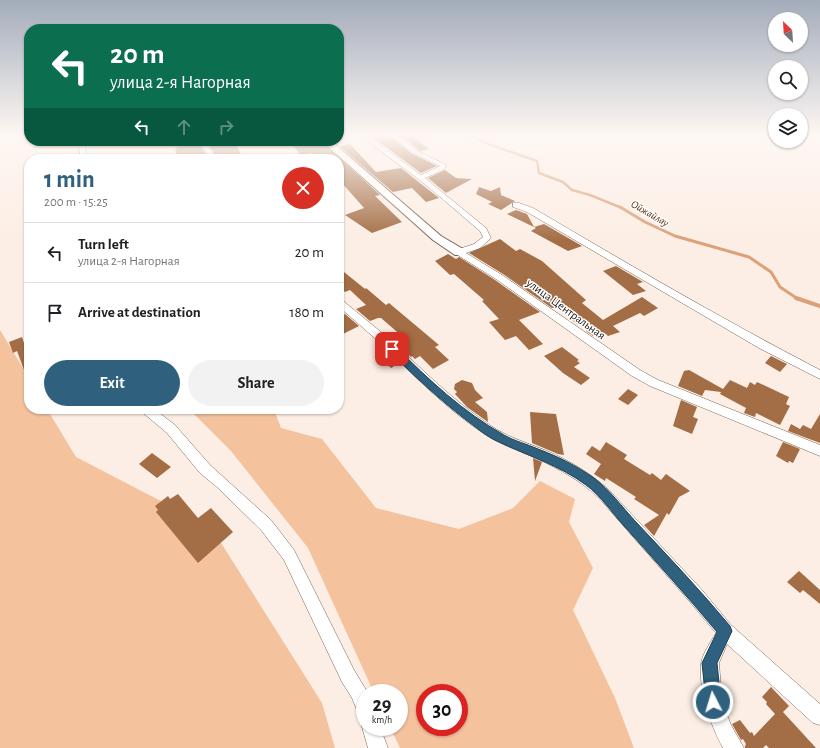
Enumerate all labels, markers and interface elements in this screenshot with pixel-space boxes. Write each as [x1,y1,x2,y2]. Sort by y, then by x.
north arrow [768,12,808,52]
map controls [768,12,808,148]
icon: left [44,40,96,92]
text: 20 m [110,41,165,69]
button: search [768,60,808,100]
text: улица 2-я Нагорная [110,74,251,92]
button: layers [768,108,808,148]
icon: left [131,116,153,138]
icon: ahead [173,116,195,138]
icon: right [215,116,237,138]
button: close [282,167,324,209]
text: 1 min [44,168,95,192]
text: 200 m · 15:25 [44,196,108,209]
water label: Ойжайлау [629,198,671,229]
text: Turn left [78,237,129,252]
icon: left [44,242,66,264]
text: 20 m [295,245,324,260]
text: улица 2-я Нагорная [78,255,180,268]
street label: улица Центральная [523,276,608,342]
icon: arrive [44,302,66,324]
text: Arrive at destination [78,305,201,320]
text: 180 m [289,305,324,320]
pin [375,332,409,366]
icon: arrive [381,338,403,360]
button: Exit [44,360,180,406]
button: Share [188,360,324,406]
position arrow [692,681,734,723]
speed limit sign: 30 [416,684,468,736]
text: 29 [372,695,392,715]
text: km/h [372,715,392,725]

